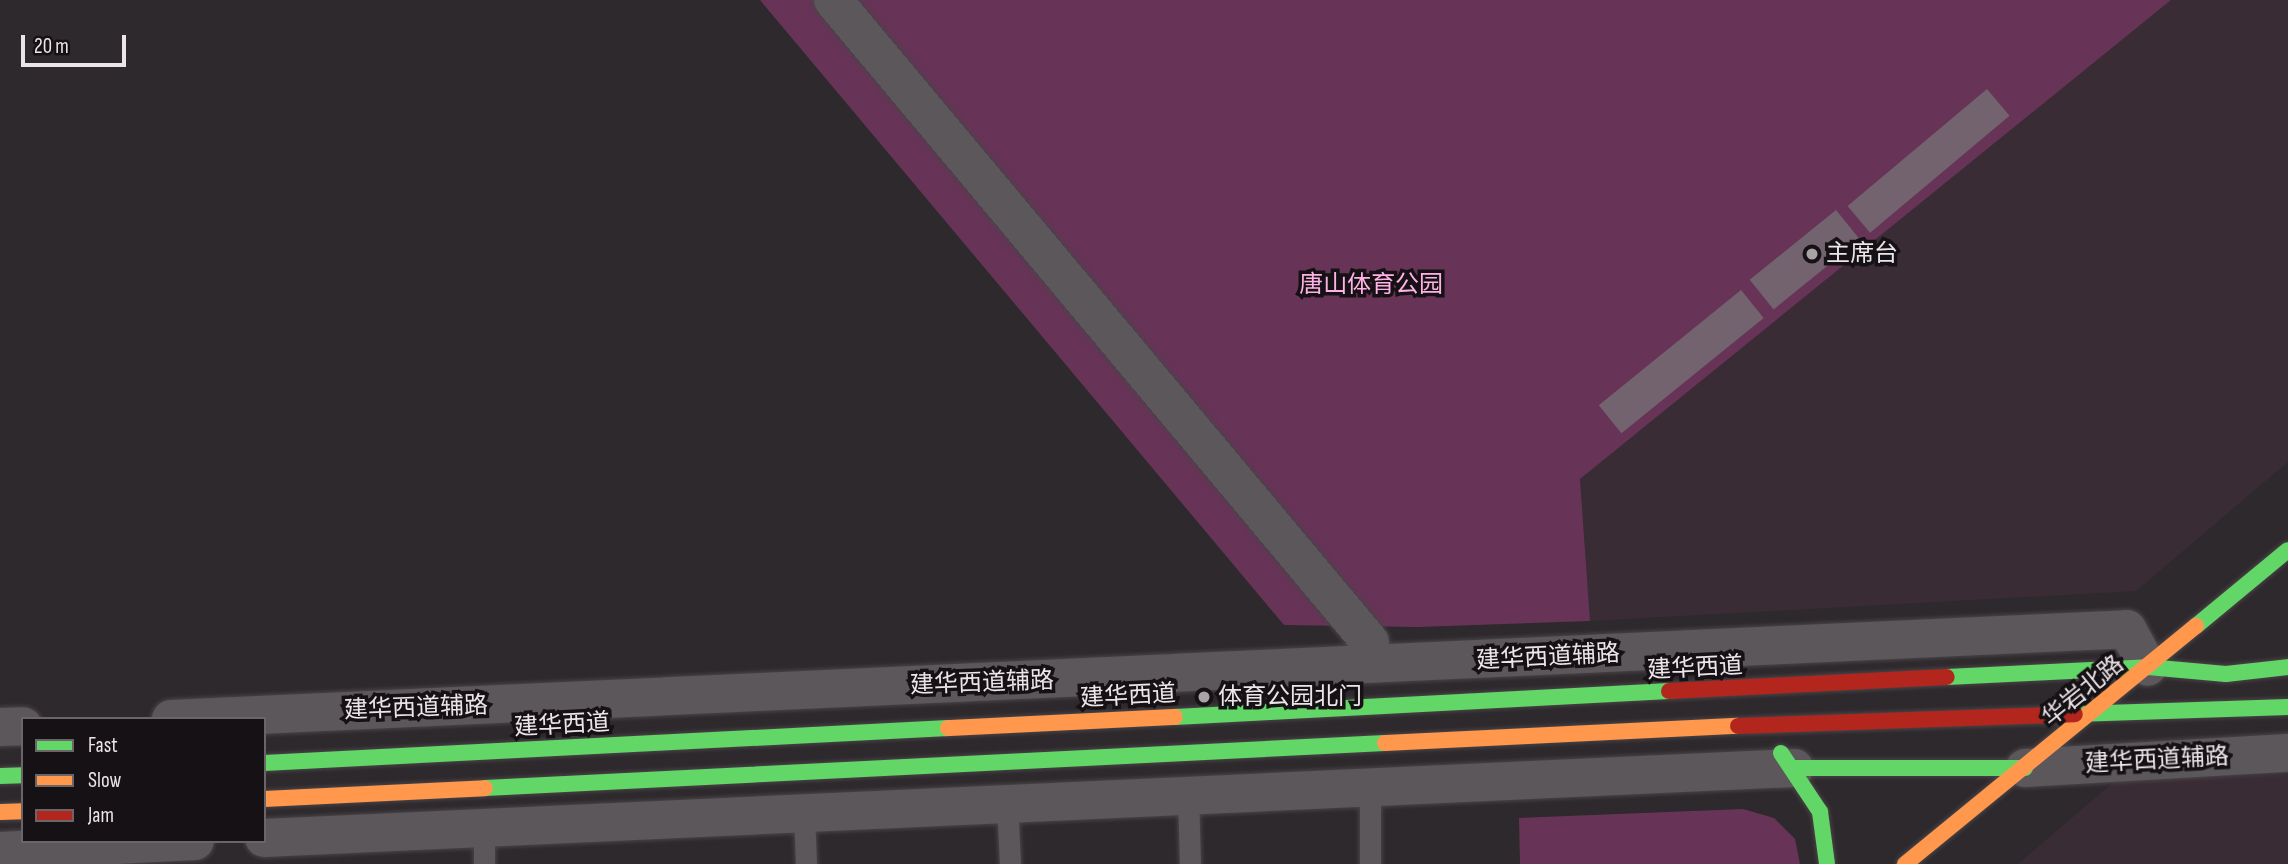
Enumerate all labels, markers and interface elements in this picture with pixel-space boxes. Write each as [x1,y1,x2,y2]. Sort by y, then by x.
scale bar [24,21,130,65]
text: 20 m [34,34,69,59]
place label: 主席台 [1826,240,1898,268]
marker: 主席台 [1804,246,1820,262]
park label: 唐山体育公园 [1299,271,1443,299]
street label: 建华西道辅路 [1475,639,1621,675]
street label: 华岩北路 [2037,650,2129,732]
street label: 建华西道 [1646,651,1744,685]
street label: 建华西道辅路 [910,666,1054,700]
street label: 建华西道 [1079,679,1177,713]
place label: 体育公园北门 [1218,683,1362,711]
marker: 体育公园北门 [1196,689,1212,705]
street label: 建华西道辅路 [344,691,488,725]
street label: 建华西道 [513,708,611,742]
legend [21,717,266,843]
text: Fast [88,733,118,758]
street label: 建华西道辅路 [2084,742,2230,778]
text: Slow [88,768,121,793]
text: Jam [88,803,114,828]

